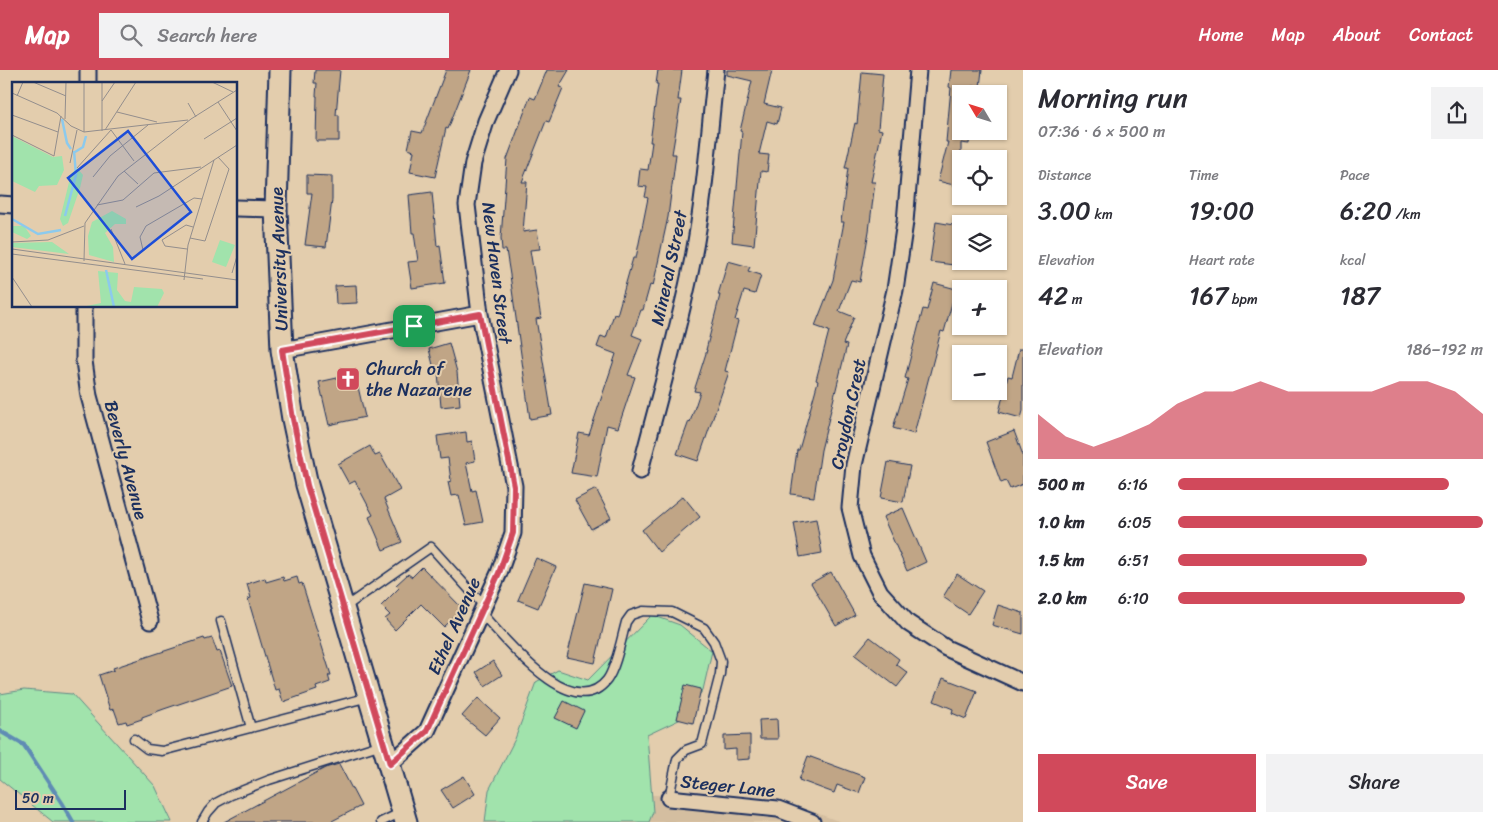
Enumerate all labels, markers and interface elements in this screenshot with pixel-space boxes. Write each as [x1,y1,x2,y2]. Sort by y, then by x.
search box [99,13,449,58]
text: Map [25,14,69,56]
text: Search here [157,19,257,52]
text: Home [1199,19,1244,51]
text: Map [1272,19,1305,51]
text: About [1333,19,1381,51]
text: Contact [1409,19,1473,51]
icon: search [117,21,145,49]
text: Morning run [1038,73,1188,122]
inset map [12,82,238,308]
north arrow [952,85,1008,140]
map controls [952,85,1007,400]
button: share [1431,87,1483,139]
text: 07:36 · 6 × 500 m [1038,117,1165,146]
button: locate [952,150,1007,205]
text: Distance [1038,163,1091,188]
text: Time [1189,163,1219,188]
text: Pace [1340,163,1370,188]
street label: University Avenue [260,186,298,332]
text: 3.00 [1038,188,1091,233]
text: 19:00 [1189,188,1254,233]
text: 6:20 [1340,188,1392,233]
street label: New Haven Street [472,200,522,347]
text: km [1091,202,1113,227]
text: /km [1392,202,1421,227]
street label: Mineral Street [641,207,697,329]
button: layers [952,215,1007,270]
text: Elevation [1038,248,1095,273]
text: Heart rate [1189,248,1255,273]
text: kcal [1340,248,1365,273]
text: 42 [1038,273,1068,318]
text: 167 [1189,273,1228,318]
text: 187 [1340,273,1380,318]
button: + [952,280,1007,335]
text: m [1068,287,1082,312]
text: bpm [1228,287,1258,312]
pin [393,305,435,347]
icon: arrive [400,312,428,340]
text: Elevation [1038,335,1103,364]
text: 186–192 m [1406,335,1483,364]
button: − [952,345,1007,400]
place label: Church of the Nazarene [366,353,472,406]
street label: Croydon Crest [821,355,875,472]
church icon: Church of the Nazarene [335,366,361,392]
street label: Beverly Avenue [95,397,157,524]
text: 500 m [1038,470,1084,499]
text: 6:16 [1118,470,1148,499]
text: 1.0 km [1038,508,1085,537]
text: 6:05 [1118,508,1152,537]
text: 1.5 km [1038,546,1084,575]
text: 6:51 [1118,546,1149,575]
street label: Ethel Avenue [418,572,490,680]
text: 2.0 km [1038,584,1087,613]
text: 6:10 [1118,584,1149,613]
button: Save [1038,754,1256,812]
button: Share [1266,754,1483,812]
street label: Steger Lane [679,765,777,807]
text: 50 m [22,786,54,811]
scale bar [15,787,126,810]

